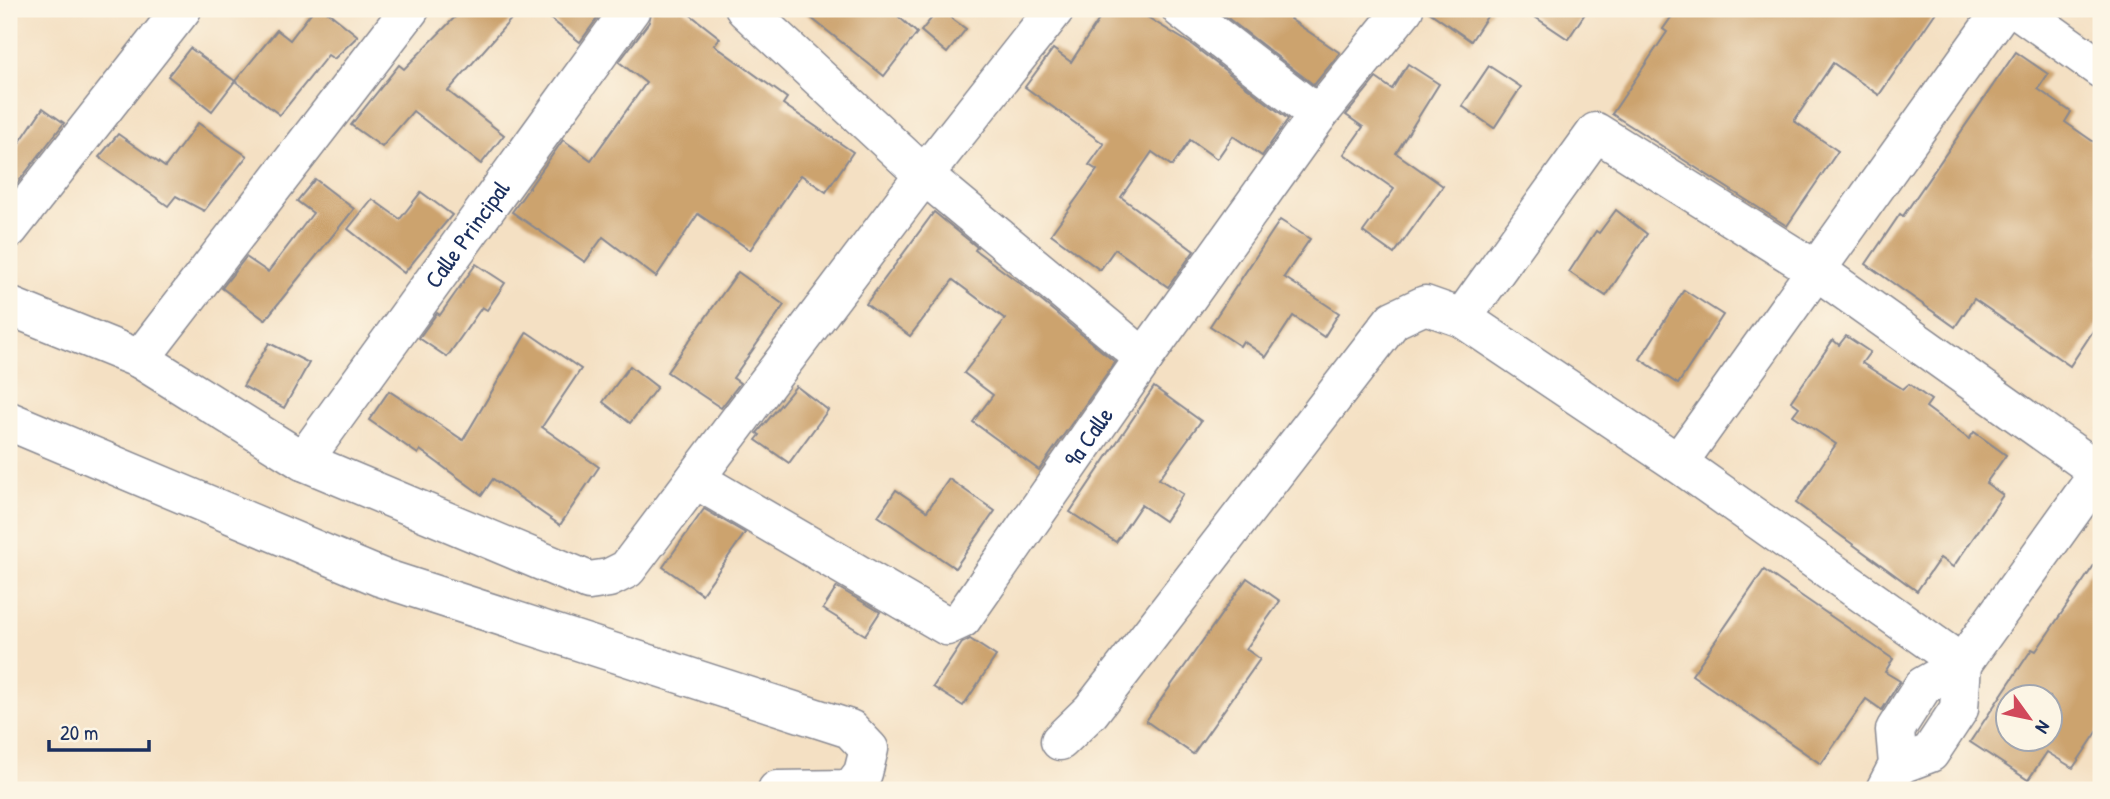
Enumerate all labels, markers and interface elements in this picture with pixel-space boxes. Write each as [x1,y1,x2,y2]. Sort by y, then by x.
street label: Calle Principal [417,173,517,294]
street label: 9a Calle [1056,400,1120,473]
north arrow [1994,684,2064,754]
scale bar [49,708,149,752]
text: N [2030,716,2057,739]
text: 20 m [60,718,98,747]

